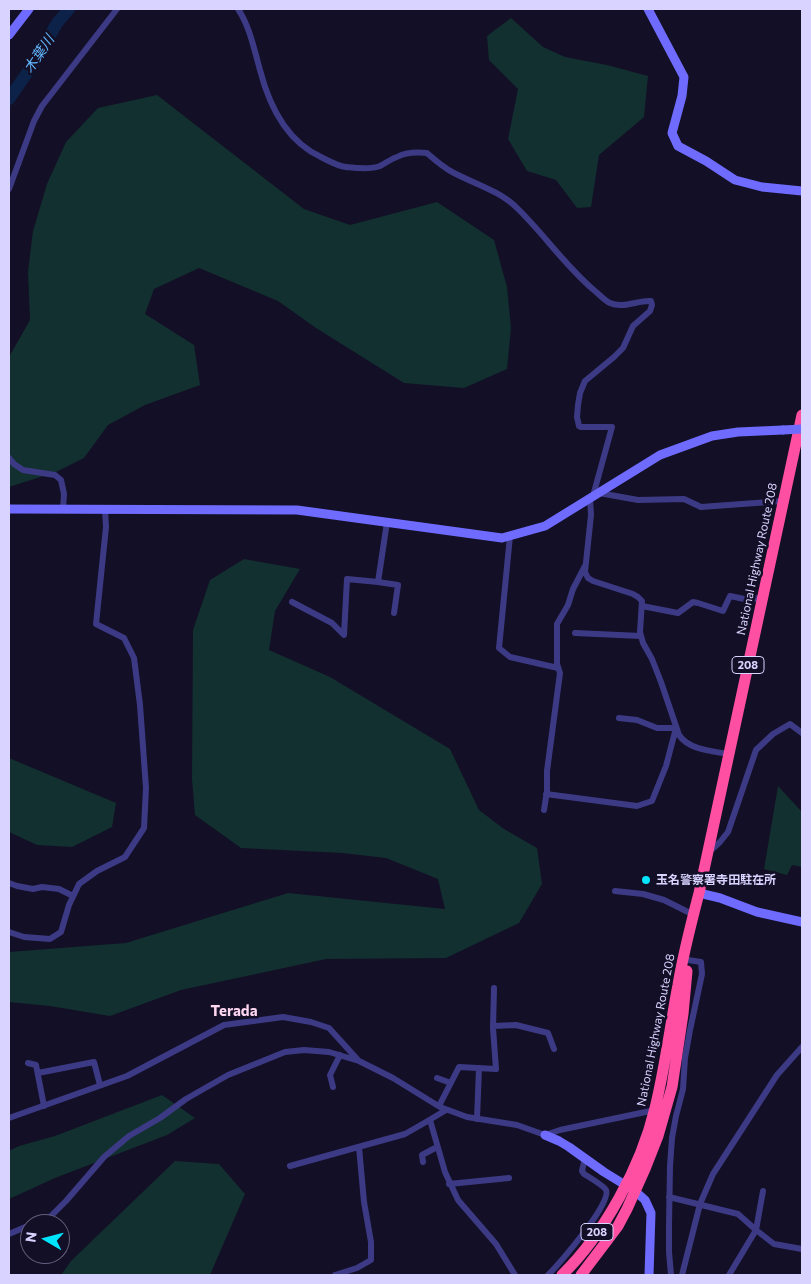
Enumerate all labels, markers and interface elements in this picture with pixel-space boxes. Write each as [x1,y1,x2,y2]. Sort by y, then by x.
water label: 木葉川 [20,32,58,76]
street label: National Highway Route 208 [734,482,780,636]
road number: 208 [732,656,764,674]
place label: 玉名警察署寺田駐在所 [656,873,776,887]
marker: 玉名警察署寺田駐在所 [640,874,652,886]
street label: National Highway Route 208 [634,952,678,1108]
district label: Terada [210,1002,258,1020]
north arrow [20,1214,70,1264]
road number: 208 [581,1224,613,1240]
text: N [21,1231,40,1243]

